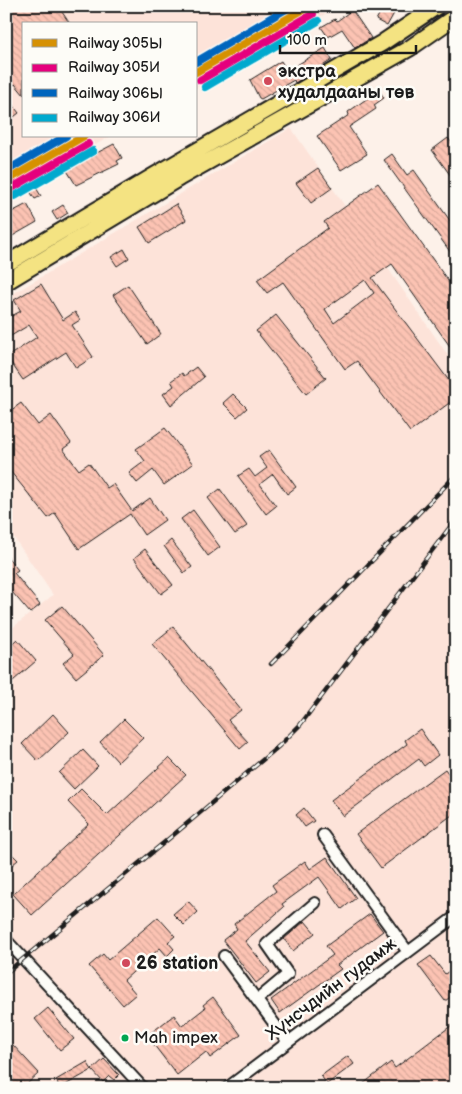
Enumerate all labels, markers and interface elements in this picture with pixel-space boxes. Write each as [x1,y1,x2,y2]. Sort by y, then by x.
legend [22,22,198,138]
scale bar [280,22,416,54]
text: 100 m [287,31,327,50]
text: Railway 305Ы [68,34,162,53]
text: Railway 305И [68,58,160,77]
place label: экстра худалдааны төв [278,61,414,103]
marker: экстра худалдааны төв [262,75,274,87]
text: Railway 306Ы [68,84,163,103]
text: Railway 306И [68,108,161,127]
street label: Хүнсчдийн гудамж [262,933,401,1045]
place label: 26 station [136,953,218,974]
marker: 26 station [120,957,132,969]
place label: Mah impex [134,1028,218,1048]
marker: Mah impex [120,1033,130,1043]

